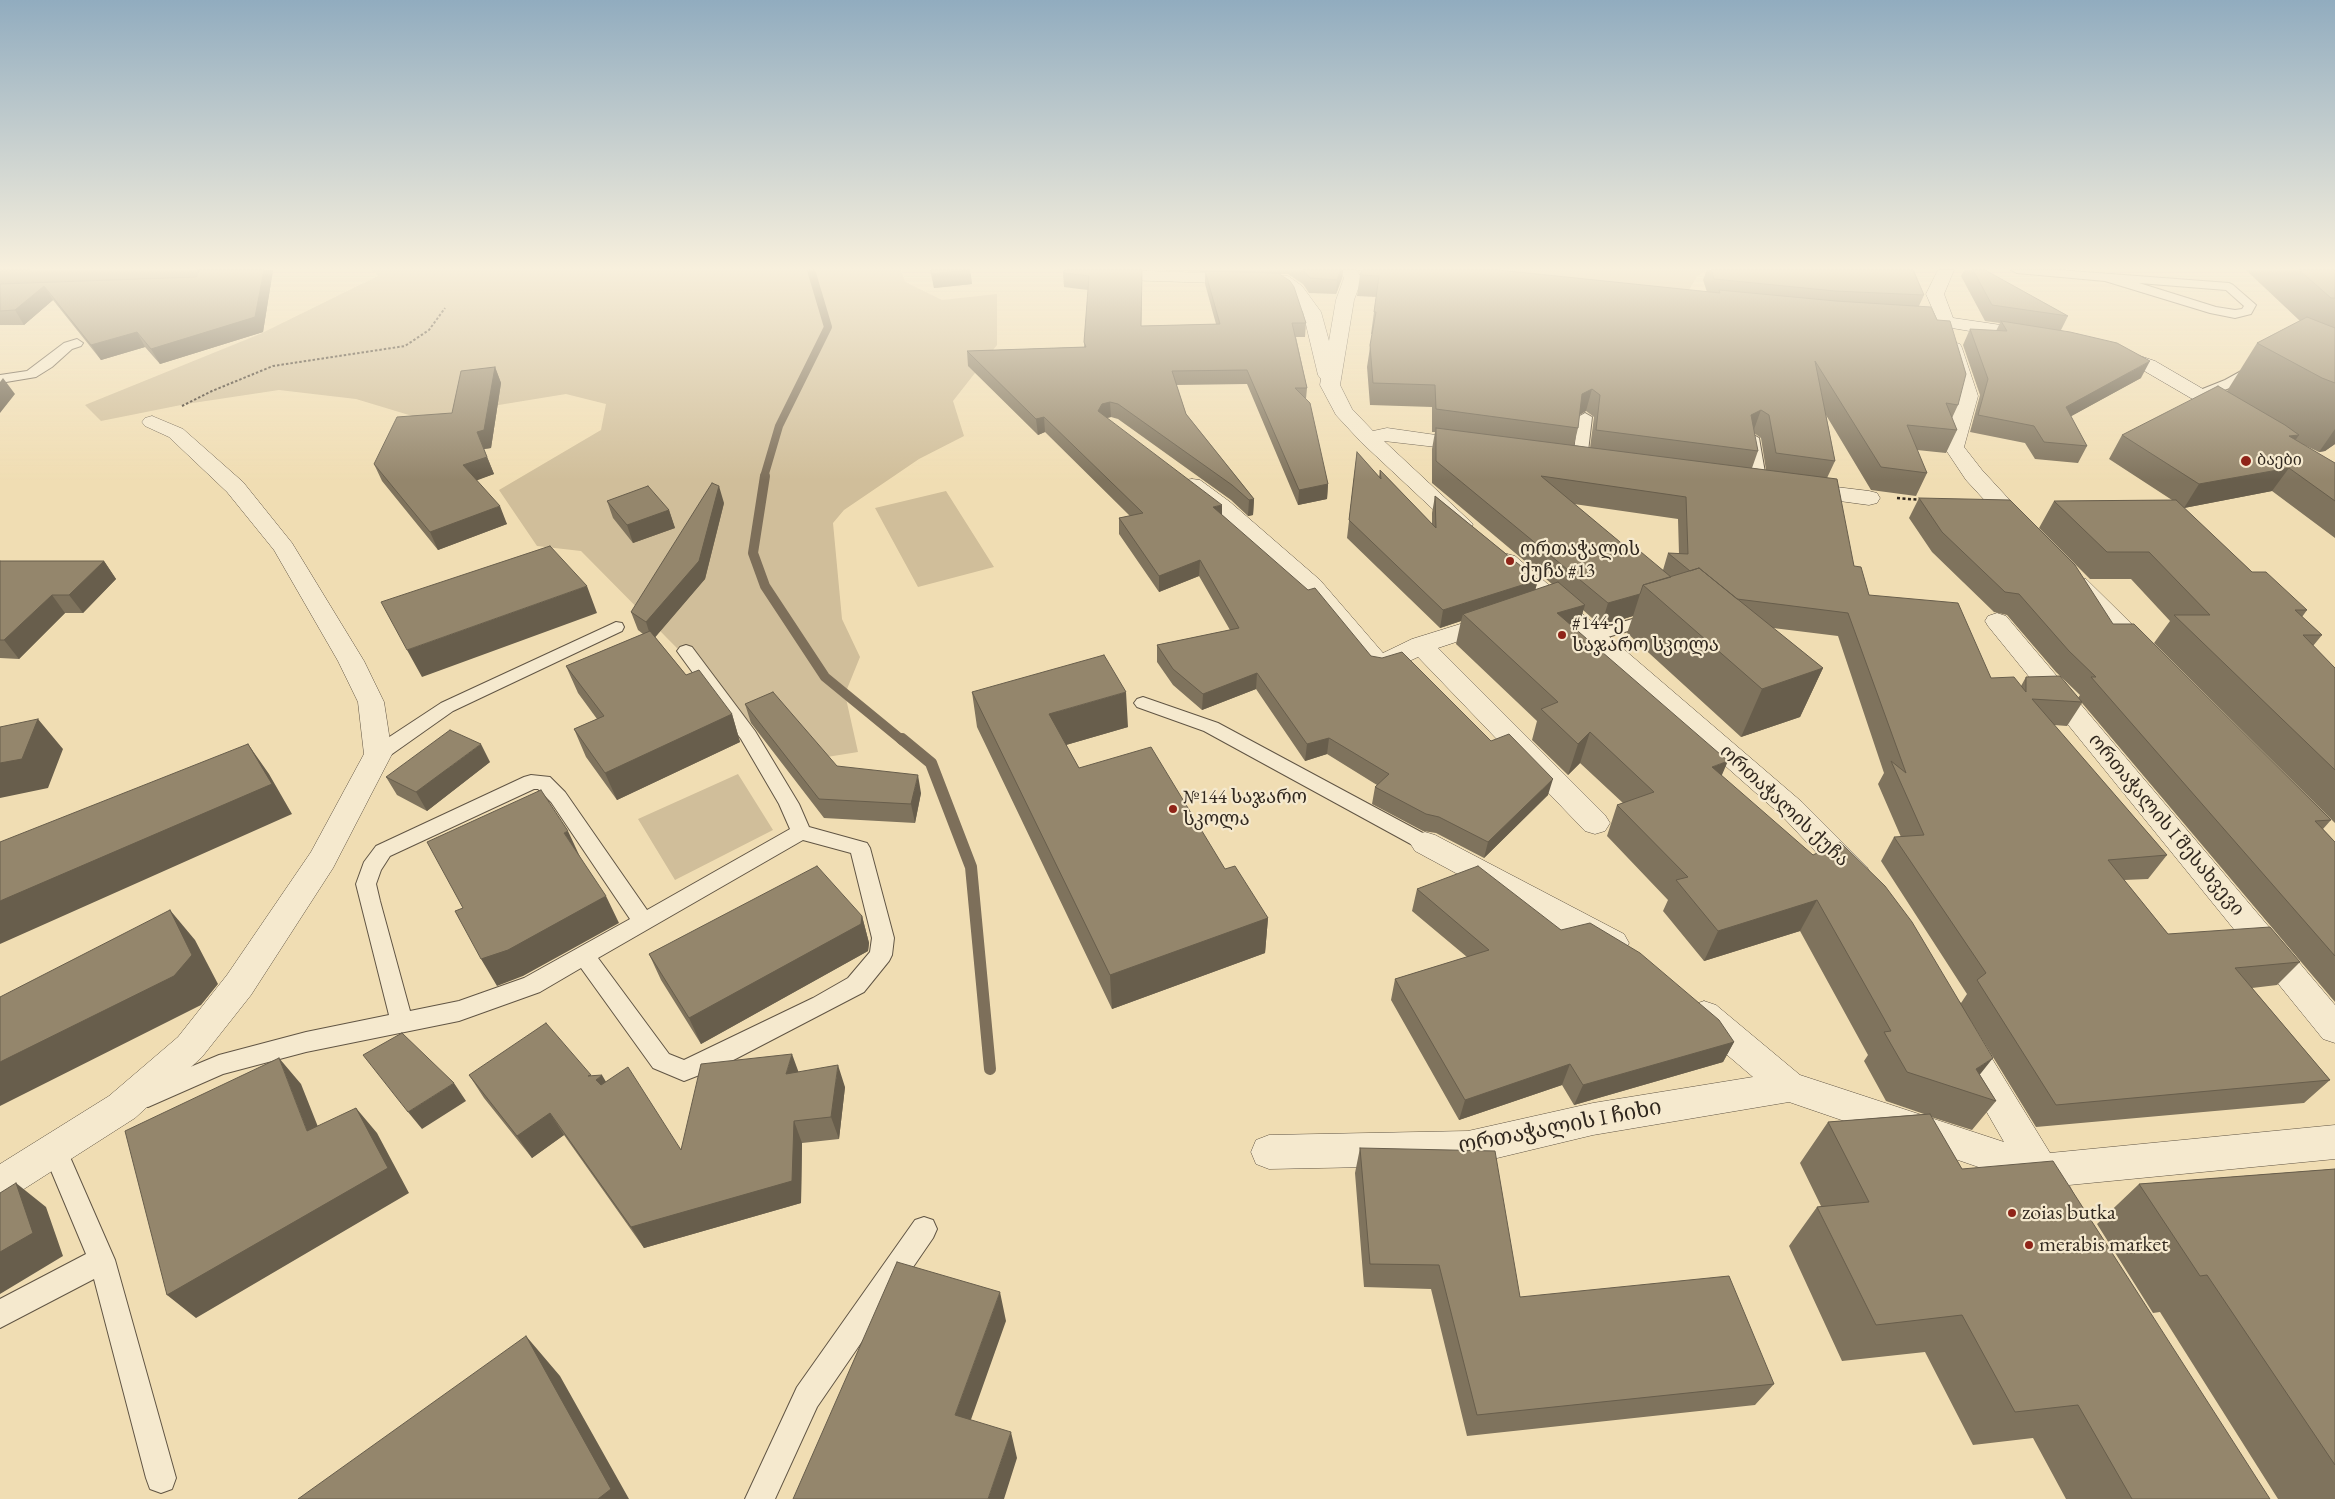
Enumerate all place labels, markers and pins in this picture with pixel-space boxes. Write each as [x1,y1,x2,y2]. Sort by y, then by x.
place label: ბაები [2257,451,2302,471]
marker: ბაები [2239,454,2253,468]
place label: ორთაჭალის ქუჩა #13 [1520,539,1640,583]
marker: ორთაჭალის ქუჩა #13 [1504,555,1516,567]
place label: #144-ე საჯარო სკოლა [1572,613,1719,657]
marker: #144-ე საჯარო სკოლა [1556,629,1568,641]
place label: №144 საჯარო სკოლა [1183,787,1307,831]
marker: №144 საჯარო სკოლა [1167,803,1179,815]
place label: zoias butka [2022,1200,2116,1226]
marker: zoias butka [2006,1207,2018,1219]
place label: merabis market [2039,1232,2168,1258]
marker: merabis market [2023,1239,2035,1251]

